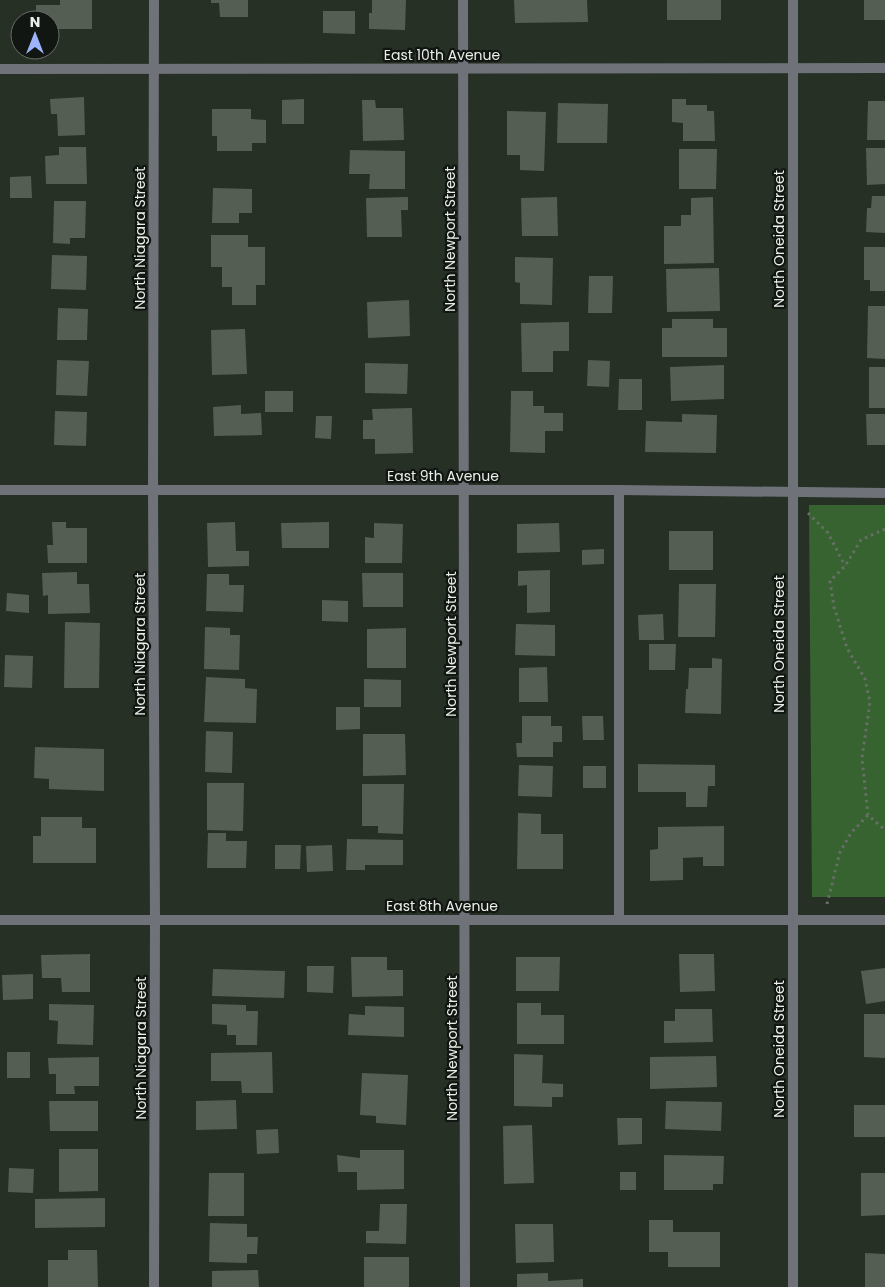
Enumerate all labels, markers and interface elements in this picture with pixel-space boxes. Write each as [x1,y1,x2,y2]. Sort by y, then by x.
north arrow [10,10,60,60]
text: N [30,12,40,32]
street label: East 10th Avenue [384,45,501,65]
street label: North Newport Street [440,166,460,312]
street label: North Niagara Street [130,167,150,309]
street label: North Oneida Street [769,170,789,308]
street label: East 9th Avenue [387,466,499,486]
street label: North Newport Street [441,571,461,717]
street label: North Niagara Street [130,573,150,715]
street label: North Oneida Street [769,575,789,713]
street label: East 8th Avenue [386,896,498,916]
street label: North Newport Street [442,975,462,1121]
street label: North Niagara Street [131,977,151,1119]
street label: North Oneida Street [769,980,789,1118]

